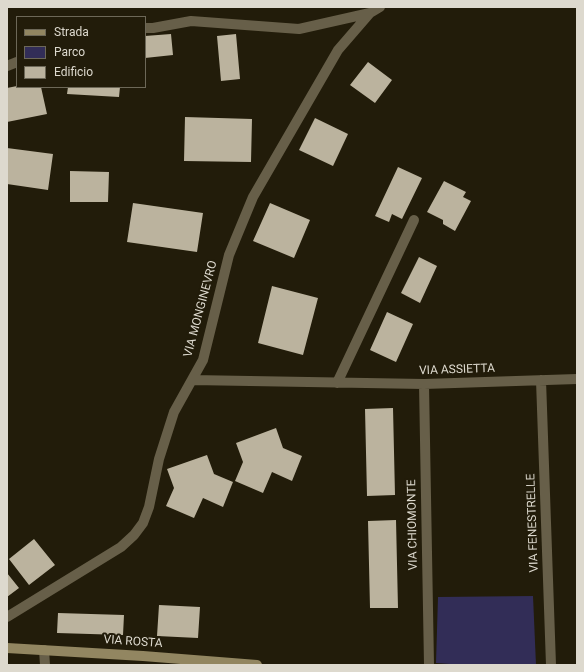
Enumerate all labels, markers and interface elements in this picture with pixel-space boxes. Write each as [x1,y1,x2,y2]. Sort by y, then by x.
legend [16,16,146,88]
text: Strada [54,25,89,39]
text: Parco [54,45,85,59]
text: Edificio [54,65,93,79]
street label: VIA MONGINEVRO [181,259,221,359]
street label: VIA ASSIETTA [419,361,495,379]
street label: VIA FENESTRELLE [524,473,542,573]
street label: VIA CHIOMONTE [405,479,421,571]
street label: VIA ROSTA [103,633,163,651]

